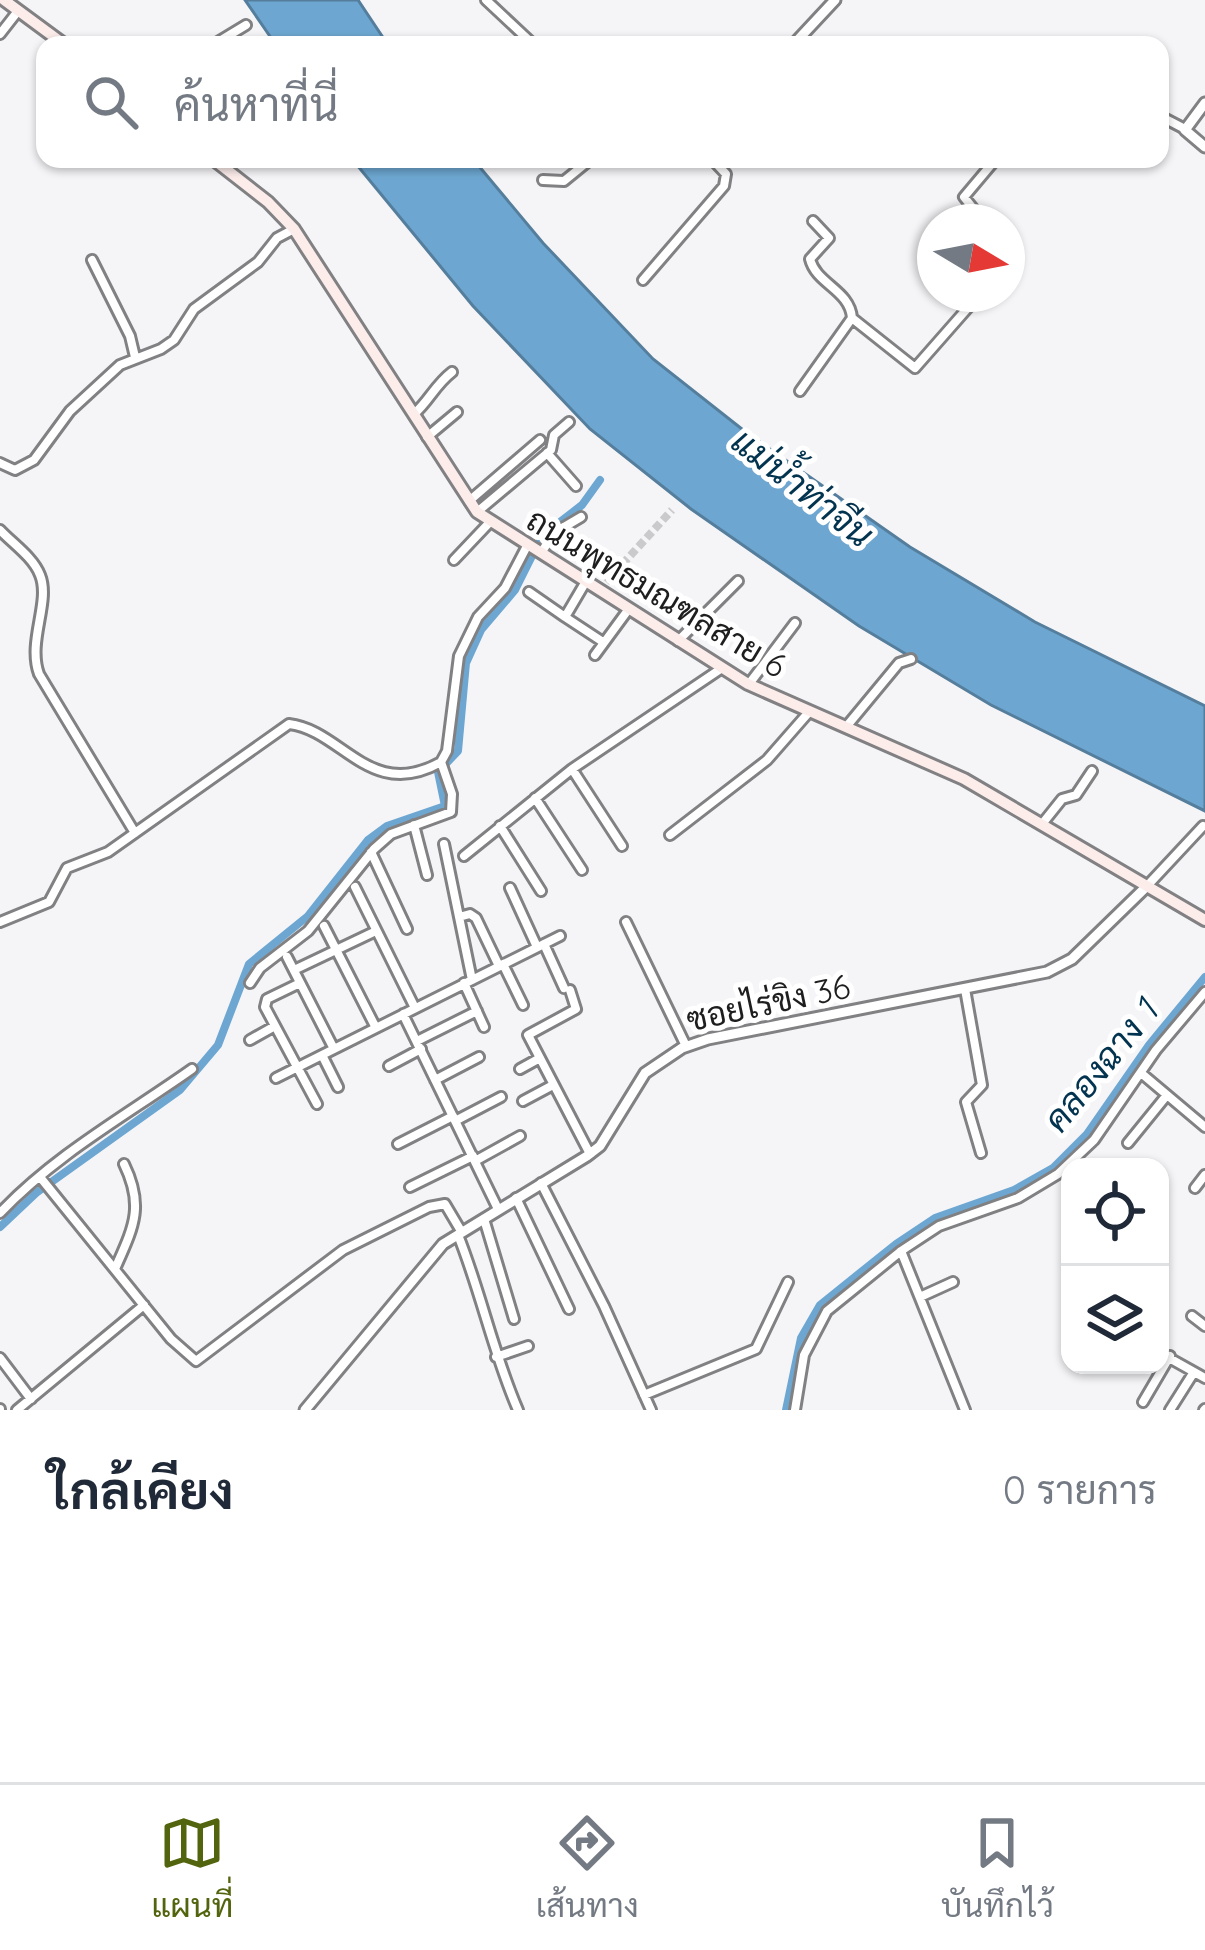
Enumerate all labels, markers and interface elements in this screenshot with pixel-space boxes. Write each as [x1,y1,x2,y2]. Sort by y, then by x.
search box [36,36,1169,168]
icon: search [78,69,144,135]
text: ค้นหาที่นี่ [174,76,338,132]
north arrow [917,204,1025,312]
water label: แม่น้ำท่าจีน [723,411,888,556]
street label: ถนนพุทธมณฑลสาย 6 [518,498,794,688]
street label: ซอยไร่ขิง 36 [683,965,853,1039]
water label: คลองฉาง 1 [1033,988,1169,1140]
map controls [1061,1158,1169,1374]
button: locate [1061,1158,1169,1266]
button: layers [1061,1266,1169,1374]
text: ใกล้เคียง [48,1458,234,1522]
text: 0 รายการ [1003,1465,1157,1514]
tab: แผนที่ [151,1810,233,1925]
tab: เส้นทาง [536,1810,639,1925]
tab: บันทึกไว้ [941,1810,1054,1925]

